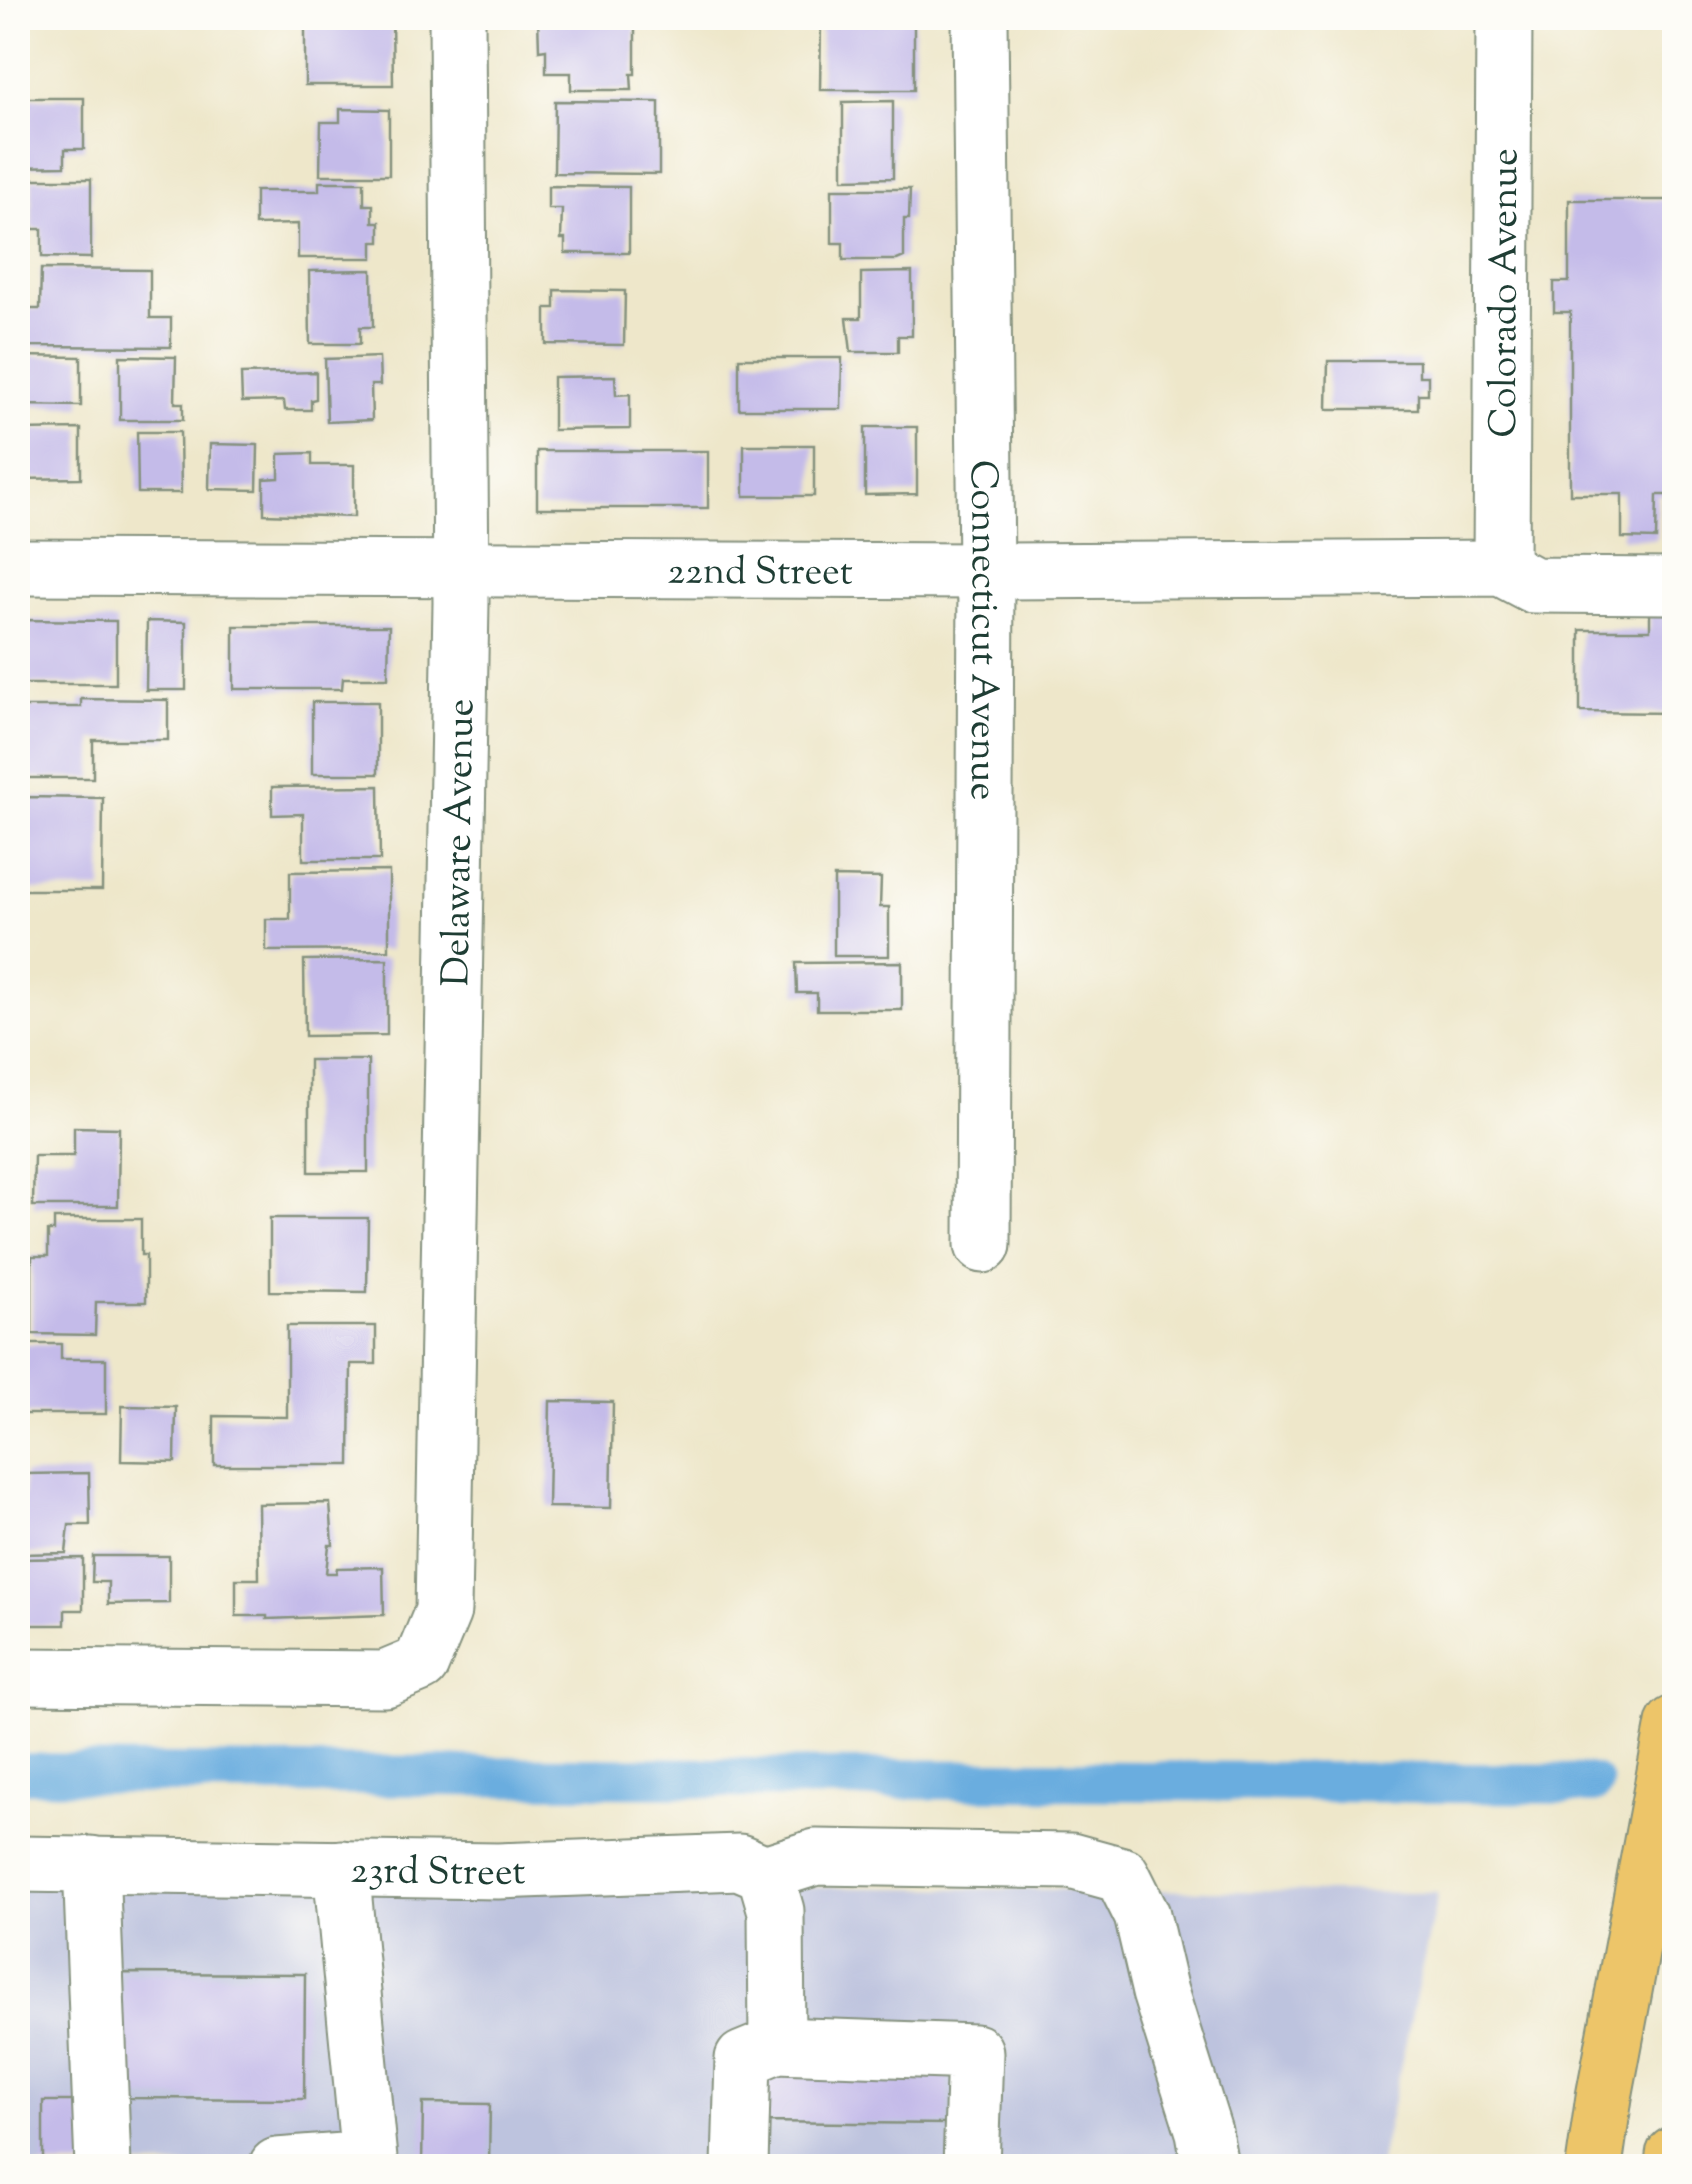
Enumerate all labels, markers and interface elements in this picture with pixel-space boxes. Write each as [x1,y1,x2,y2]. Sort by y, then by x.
street label: Colorado Avenue [1479,148,1534,438]
street label: Connecticut Avenue [954,460,1009,800]
street label: 22nd Street [667,547,853,601]
street label: Delaware Avenue [431,698,490,987]
street label: 23rd Street [350,1846,527,1902]

